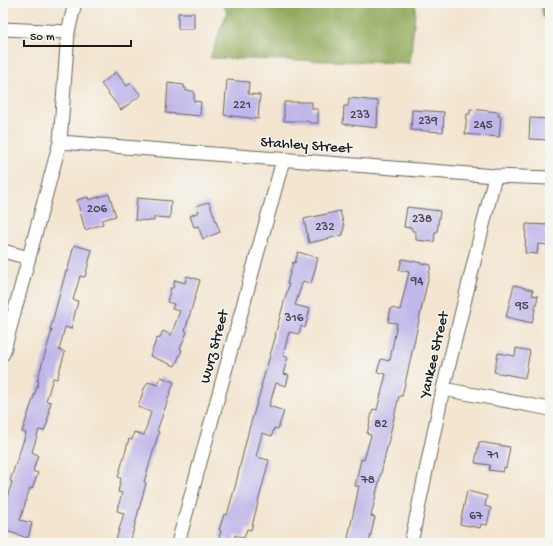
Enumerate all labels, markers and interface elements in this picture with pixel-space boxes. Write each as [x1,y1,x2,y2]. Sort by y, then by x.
scale bar [24,22,131,48]
text: 50 m [30,31,55,45]
house number: 221 [233,98,251,113]
house number: 233 [350,108,370,123]
house number: 239 [418,114,438,129]
house number: 245 [473,118,493,133]
street label: Stahley Street [260,134,354,158]
house number: 206 [87,202,108,217]
house number: 238 [412,212,432,227]
house number: 232 [315,220,335,235]
house number: 94 [410,274,423,289]
house number: 95 [514,299,529,314]
street label: Wurz Street [197,307,234,386]
street label: Yankee Street [416,308,454,402]
house number: 316 [284,311,304,326]
house number: 82 [374,417,388,432]
house number: 71 [486,448,499,463]
house number: 78 [360,473,375,488]
house number: 67 [469,509,484,524]

